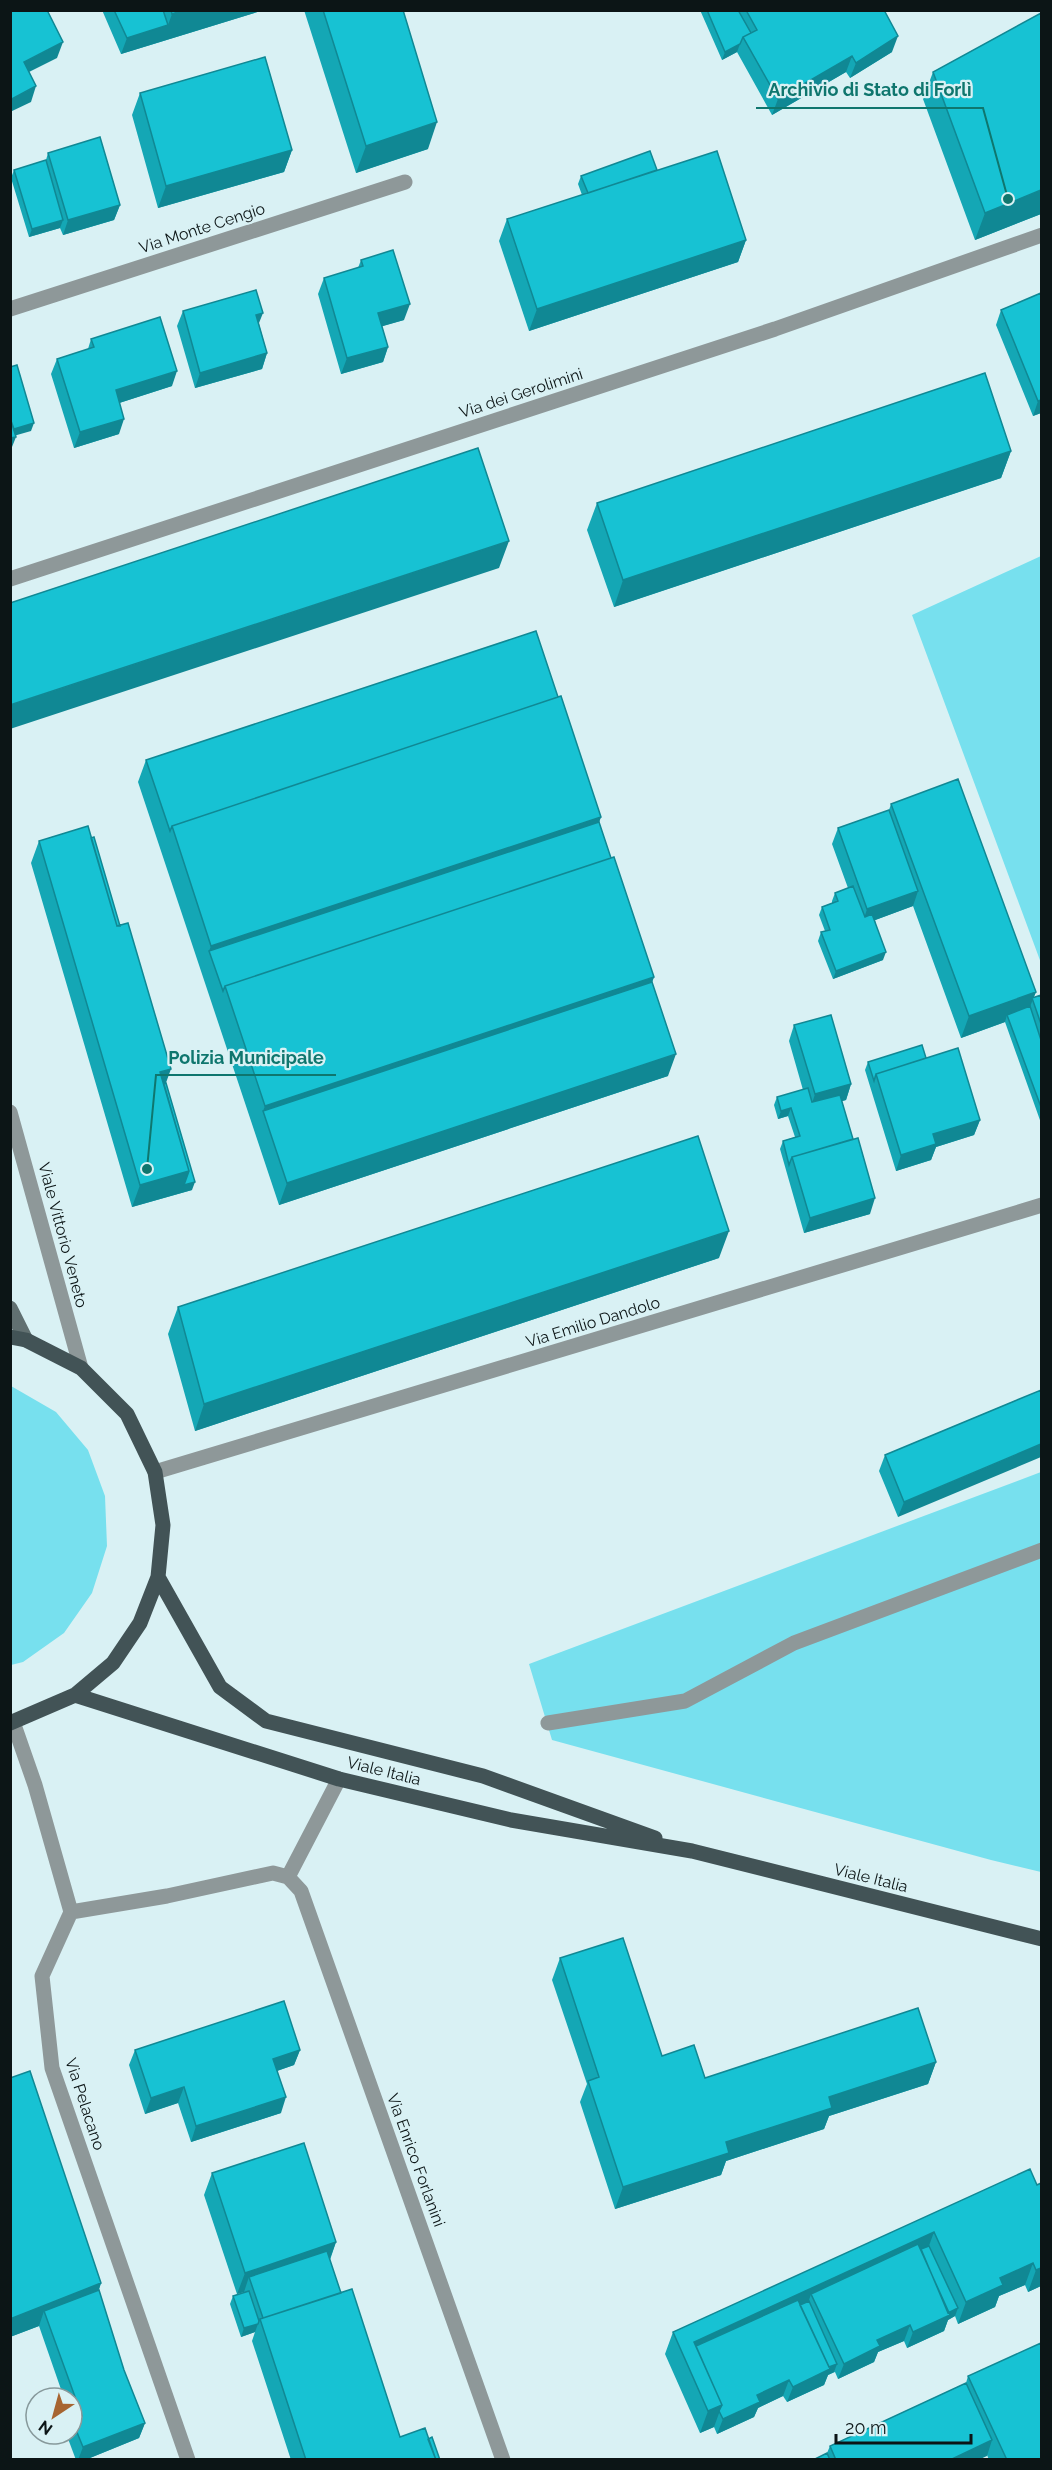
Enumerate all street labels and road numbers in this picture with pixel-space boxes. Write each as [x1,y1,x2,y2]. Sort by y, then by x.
street label: Via Monte Cengio [137,199,267,257]
street label: Via dei Gerolimini [457,364,585,422]
street label: Viale Vittorio Veneto [34,1160,92,1310]
street label: Via Emilio Dandolo [524,1293,662,1351]
street label: Viale Italia [345,1753,423,1789]
street label: Viale Italia [832,1860,910,1896]
street label: Via Pelacano [61,2056,109,2152]
street label: Via Enrico Forlanini [383,2091,449,2229]

